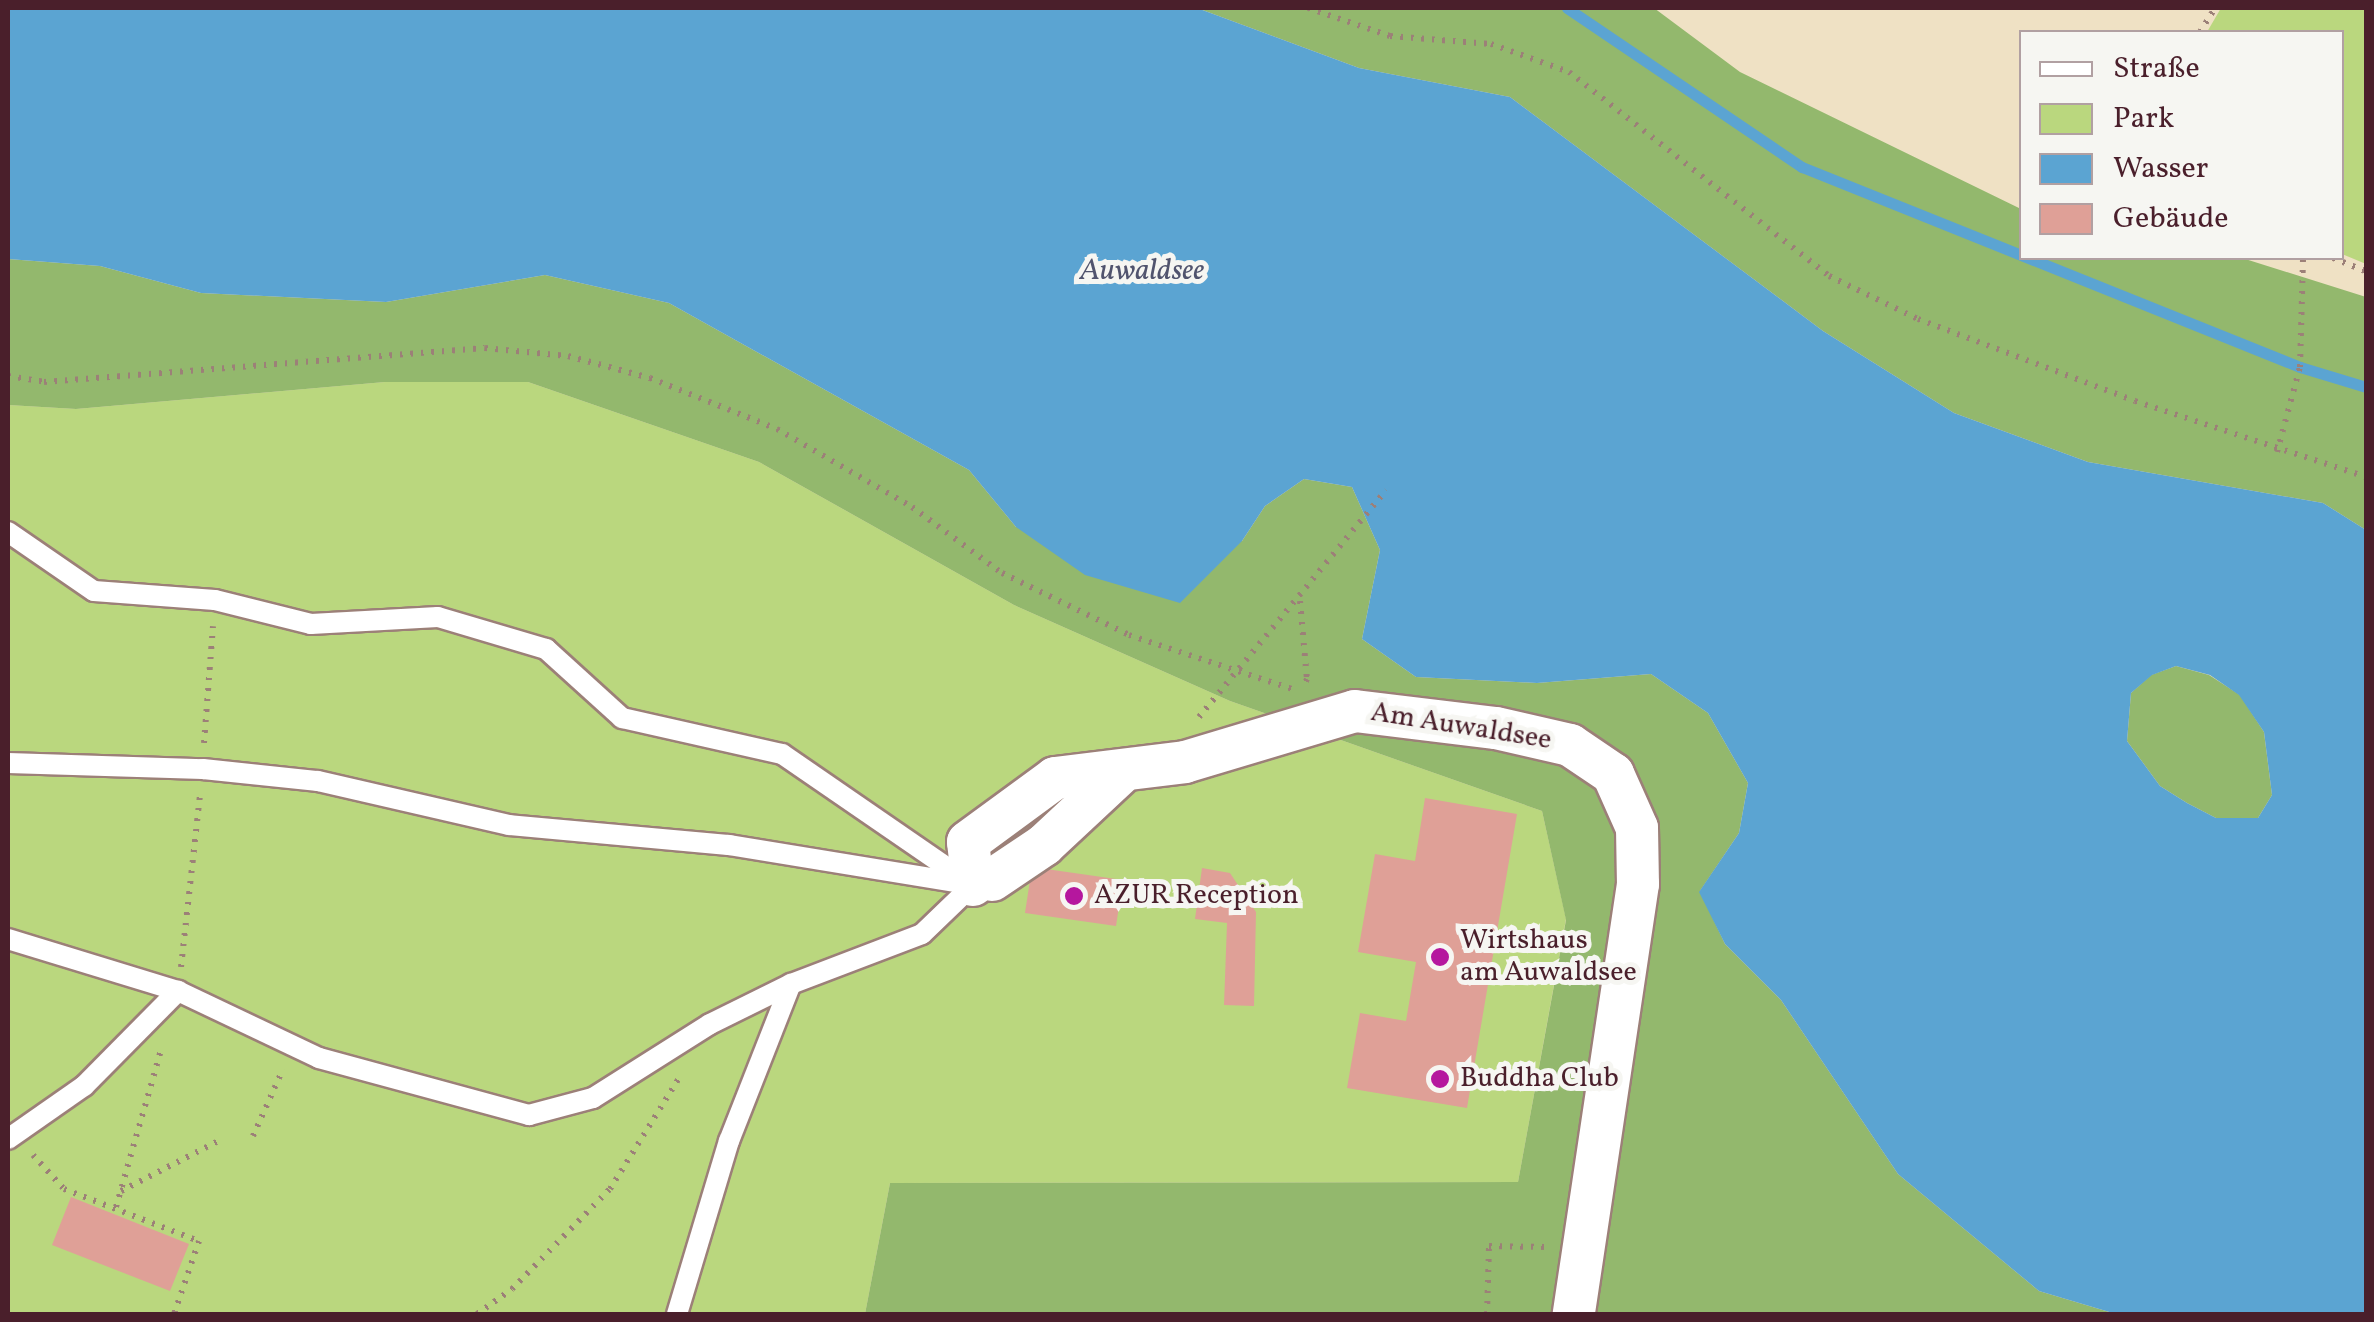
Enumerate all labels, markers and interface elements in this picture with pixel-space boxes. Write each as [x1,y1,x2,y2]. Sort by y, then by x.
legend [2019,30,2344,260]
text: Straße [2113,48,2200,90]
text: Park [2113,98,2174,140]
text: Wasser [2113,148,2208,190]
text: Gebäude [2113,198,2229,240]
water label: Auwaldsee [1080,253,1204,289]
street label: Am Auwaldsee [1368,696,1554,758]
place label: AZUR Reception [1094,879,1299,913]
marker: AZUR Reception [1063,885,1085,907]
place label: Wirtshaus am Auwaldsee [1460,924,1637,990]
marker: Wirtshaus am Auwaldsee [1429,946,1451,968]
place label: Buddha Club [1460,1062,1619,1096]
marker: Buddha Club [1429,1068,1451,1090]

